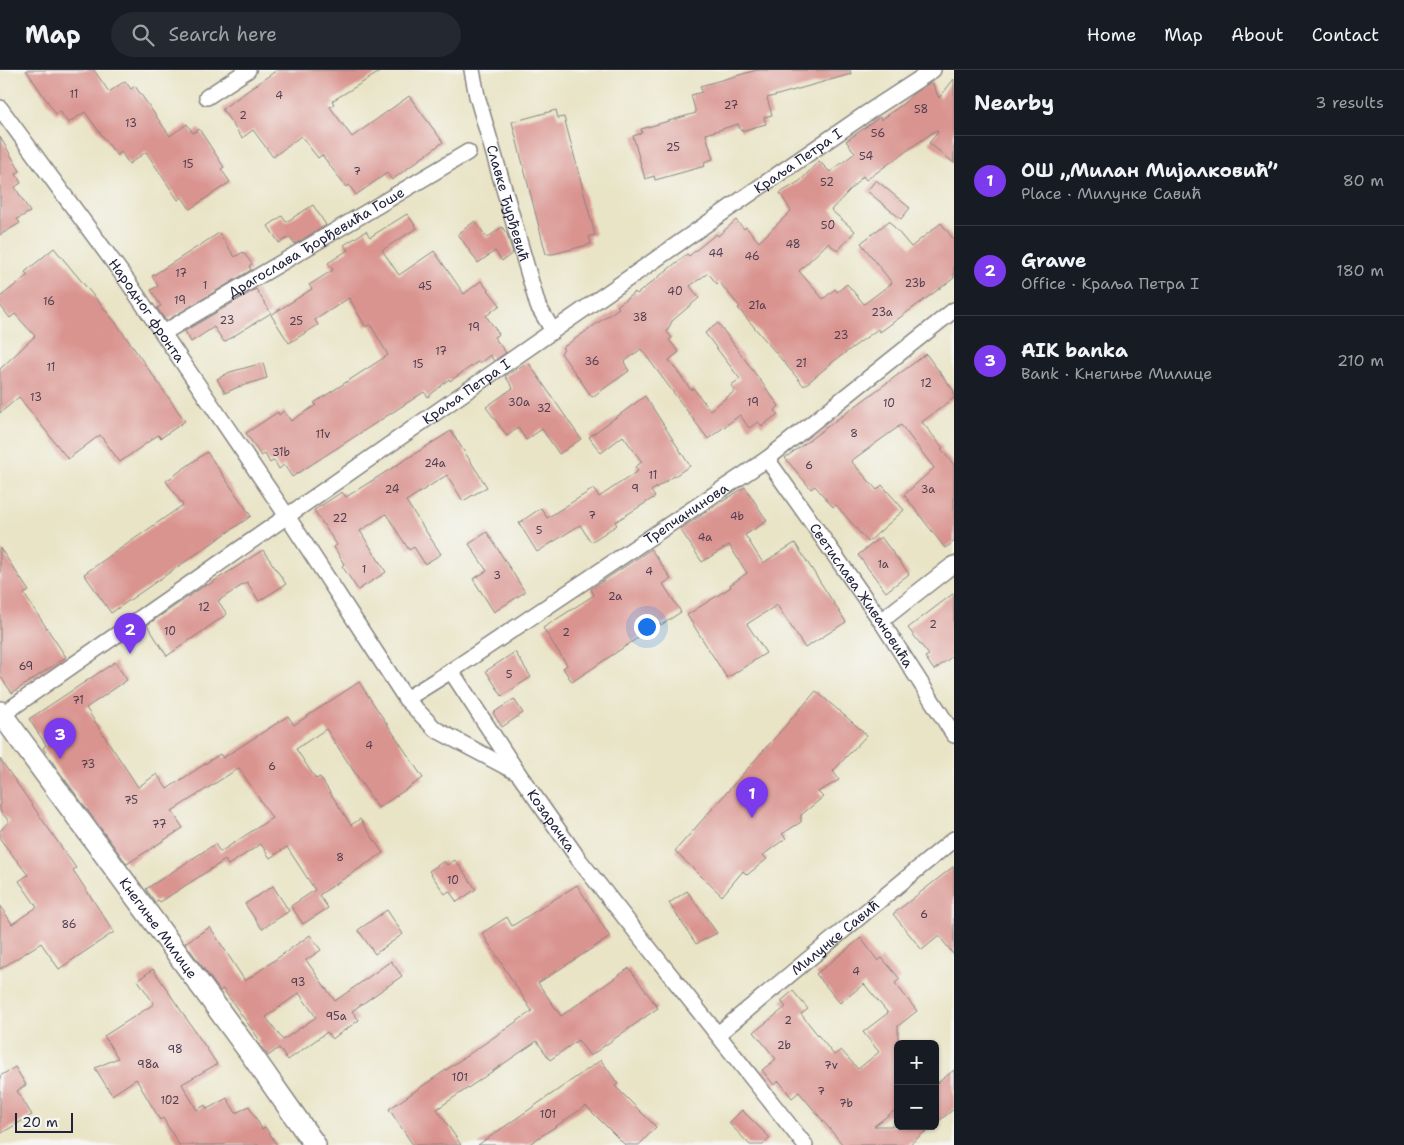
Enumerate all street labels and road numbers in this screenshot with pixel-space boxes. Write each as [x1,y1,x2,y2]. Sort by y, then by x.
street label: Краља Петра I [750,124,846,197]
street label: Славке Ђурђевић [483,142,534,264]
street label: Драгослава Ђорђевића Гоше [225,183,408,301]
street label: Народног фронта [105,255,189,366]
street label: Краља Петра I [419,354,514,428]
street label: Трепчанинова [641,479,732,548]
street label: Светислава Живановића [806,519,918,671]
street label: Козарачка [523,786,580,855]
street label: Кнегиње Милице [116,874,202,982]
street label: Милунке Савић [787,895,883,979]

